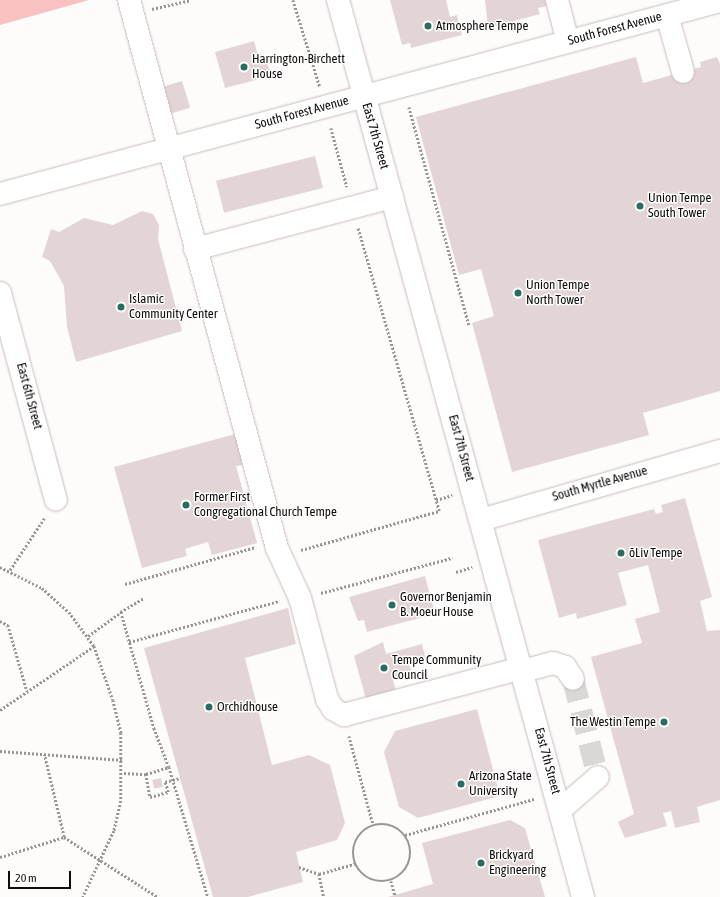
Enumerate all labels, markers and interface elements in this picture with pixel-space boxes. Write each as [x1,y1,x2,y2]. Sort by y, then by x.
street label: South Forest Avenue [566,9,664,49]
place label: Atmosphere Tempe [436,18,528,34]
marker: Atmosphere Tempe [423,21,433,31]
place label: Harrington-Birchett House [252,52,345,83]
marker: Harrington-Birchett House [239,62,249,72]
street label: South Forest Avenue [253,93,351,133]
street label: East 7th Street [358,101,392,171]
place label: Union Tempe South Tower [648,191,711,222]
marker: Union Tempe South Tower [635,201,645,211]
place label: Union Tempe North Tower [526,278,589,309]
marker: Union Tempe North Tower [513,288,523,298]
place label: Islamic Community Center [129,292,218,323]
marker: Islamic Community Center [116,302,126,312]
street label: East 6th Street [13,361,45,431]
street label: East 7th Street [445,413,477,483]
street label: South Myrtle Avenue [551,463,649,505]
place label: Former First Congregational Church Tempe [194,490,337,521]
marker: Former First Congregational Church Tempe [181,500,191,510]
place label: ōLiv Tempe [629,545,683,561]
marker: ōLiv Tempe [616,548,626,558]
place label: Governor Benjamin B. Moeur House [400,590,492,621]
marker: Governor Benjamin B. Moeur House [387,600,397,610]
place label: Tempe Community Council [392,653,481,684]
marker: Tempe Community Council [379,663,389,673]
place label: Orchidhouse [217,699,278,715]
marker: Orchidhouse [204,702,214,712]
place label: The Westin Tempe [570,714,656,730]
marker: The Westin Tempe [659,717,669,727]
street label: East 7th Street [531,726,563,796]
place label: Arizona State University [469,769,532,800]
marker: Arizona State University [456,779,466,789]
place label: Brickyard Engineering [489,848,546,879]
marker: Brickyard Engineering [476,858,486,868]
scale bar [10,863,73,889]
text: 20 m [15,871,37,885]

